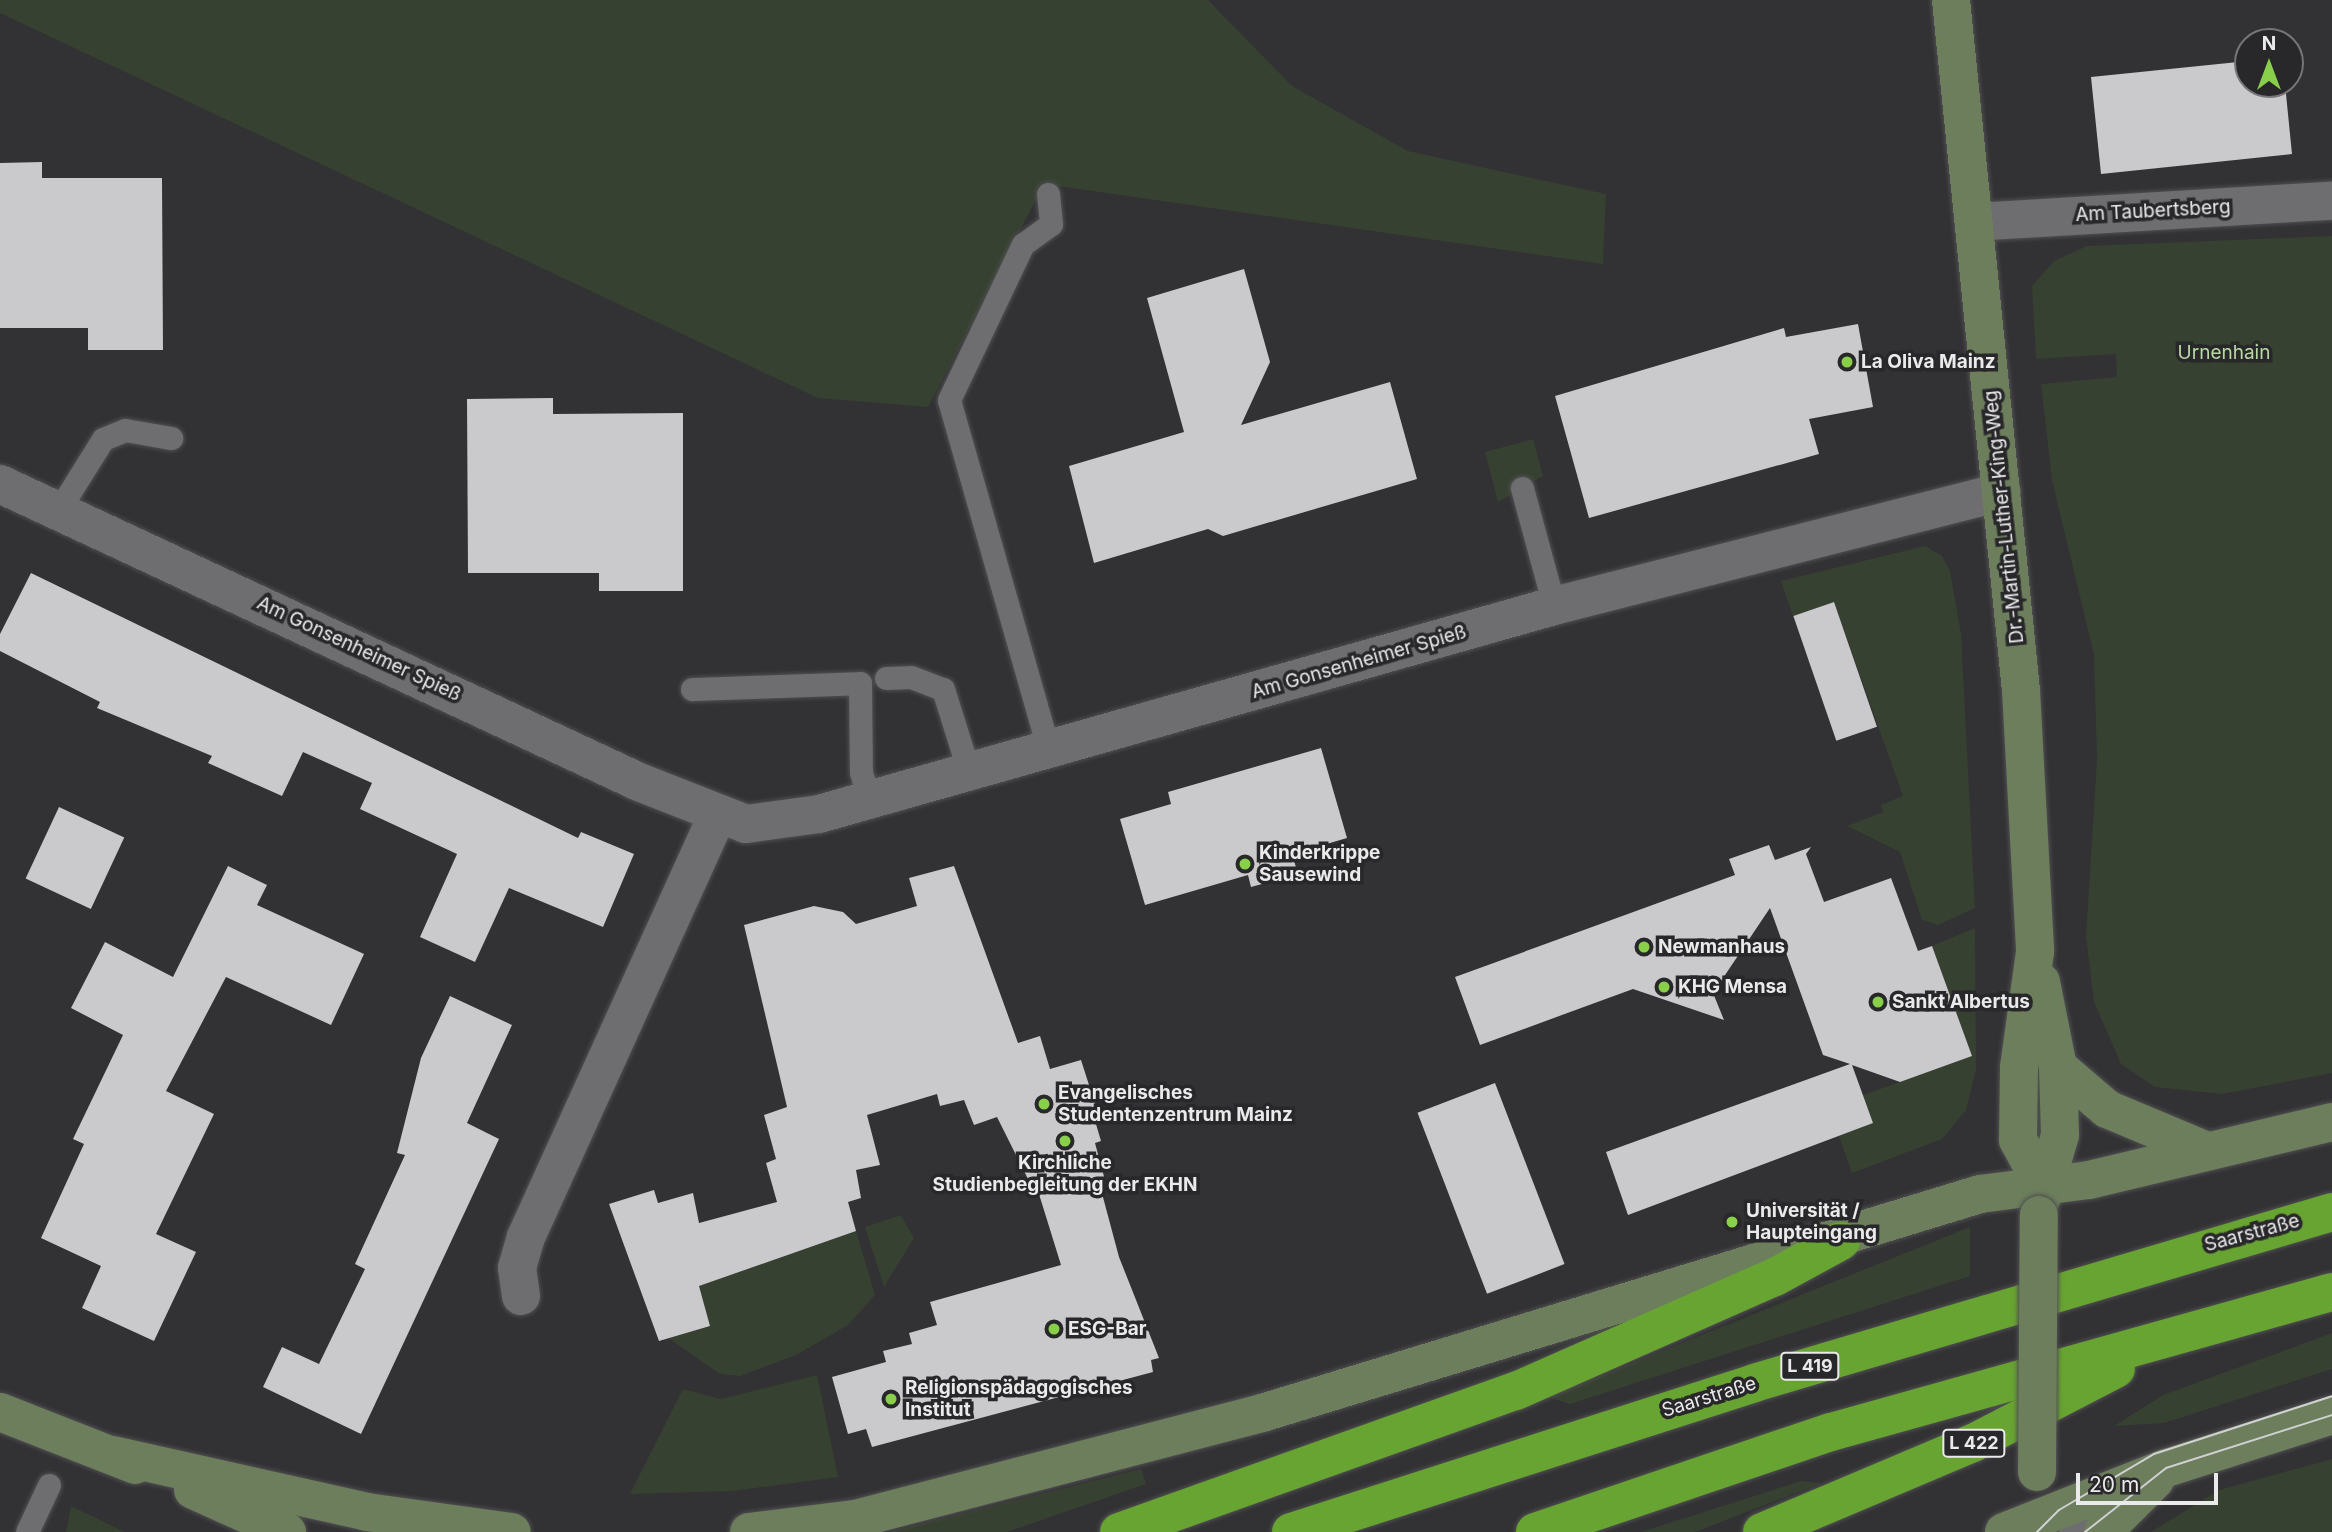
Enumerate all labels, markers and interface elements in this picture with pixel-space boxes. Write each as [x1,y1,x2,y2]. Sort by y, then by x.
north arrow [2234,28,2304,98]
text: N [2262,32,2276,55]
street label: Am Taubertsberg [2075,196,2231,226]
park label: Urnenhain [2178,342,2270,364]
place label: La Oliva Mainz [1861,351,1996,373]
marker: La Oliva Mainz [1839,354,1855,370]
street label: Dr.-Martin-Luther-King-Weg [1979,389,2029,645]
street label: Am Gonsenheimer Spieß [253,592,465,706]
street label: Am Gonsenheimer Spieß [1249,620,1469,704]
place label: Kinderkrippe Sausewind [1259,842,1380,886]
marker: Kinderkrippe Sausewind [1237,856,1253,872]
place label: Newmanhaus [1658,936,1785,958]
marker: Newmanhaus [1636,939,1652,955]
place label: KHG Mensa [1678,976,1787,998]
marker: KHG Mensa [1656,979,1672,995]
place label: Sankt Albertus [1892,991,2030,1013]
marker: Sankt Albertus [1870,994,1886,1010]
place label: Evangelisches Studentenzentrum Mainz [1058,1082,1293,1126]
marker: Evangelisches Studentenzentrum Mainz [1036,1096,1052,1112]
marker: Kirchliche Studienbegleitung der EKHN [1057,1133,1073,1149]
place label: Kirchliche Studienbegleitung der EKHN [933,1152,1197,1196]
place label: Universität / Haupteingang [1746,1200,1877,1244]
street label: Saarstraße [2202,1209,2302,1257]
marker: Universität / Haupteingang [1724,1214,1740,1230]
place label: ESG-Bar [1068,1318,1146,1340]
marker: ESG-Bar [1046,1321,1062,1337]
road number: L 419 [1780,1352,1840,1380]
street label: Saarstraße [1659,1372,1759,1422]
place label: Religionspädagogisches Institut [905,1377,1133,1421]
marker: Religionspädagogisches Institut [883,1391,899,1407]
road number: L 422 [1941,1428,2007,1458]
scale bar [2080,1458,2222,1502]
text: 20 m [2089,1472,2139,1497]

